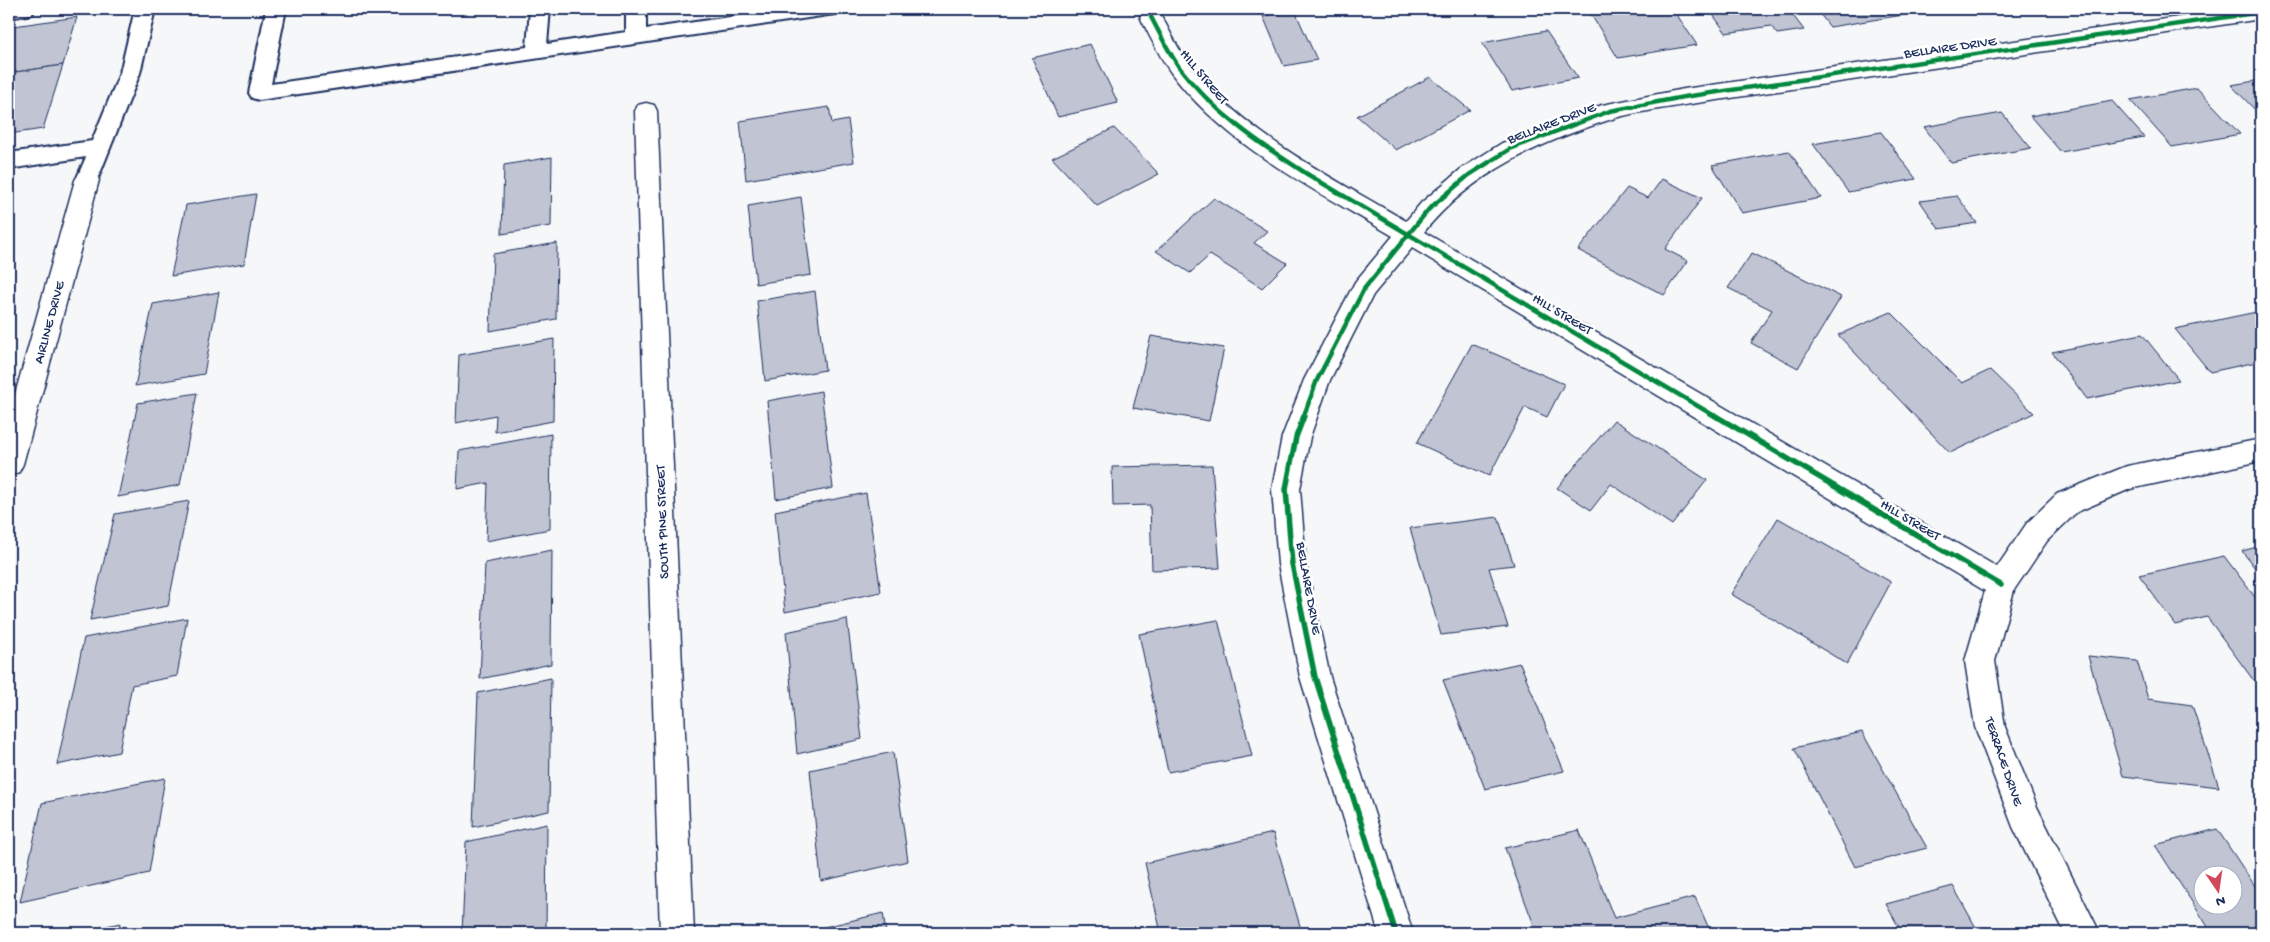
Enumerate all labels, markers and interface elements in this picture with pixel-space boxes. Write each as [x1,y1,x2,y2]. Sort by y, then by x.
street label: BELLAIRE DRIVE [1902,33,1999,64]
street label: HILL STREET [1175,46,1232,109]
street label: BELLAIRE DRIVE [1504,99,1600,149]
street label: AIRLINE DRIVE [31,278,70,366]
street label: HILL STREET [1529,291,1595,340]
street label: SOUTH PINE STREET [653,464,674,579]
street label: HILL STREET [1877,497,1943,546]
street label: BELLAIRE DRIVE [1291,540,1324,637]
street label: TERRACE DRIVE [1979,714,2026,810]
north arrow [2192,864,2242,914]
text: N [2214,891,2227,910]

